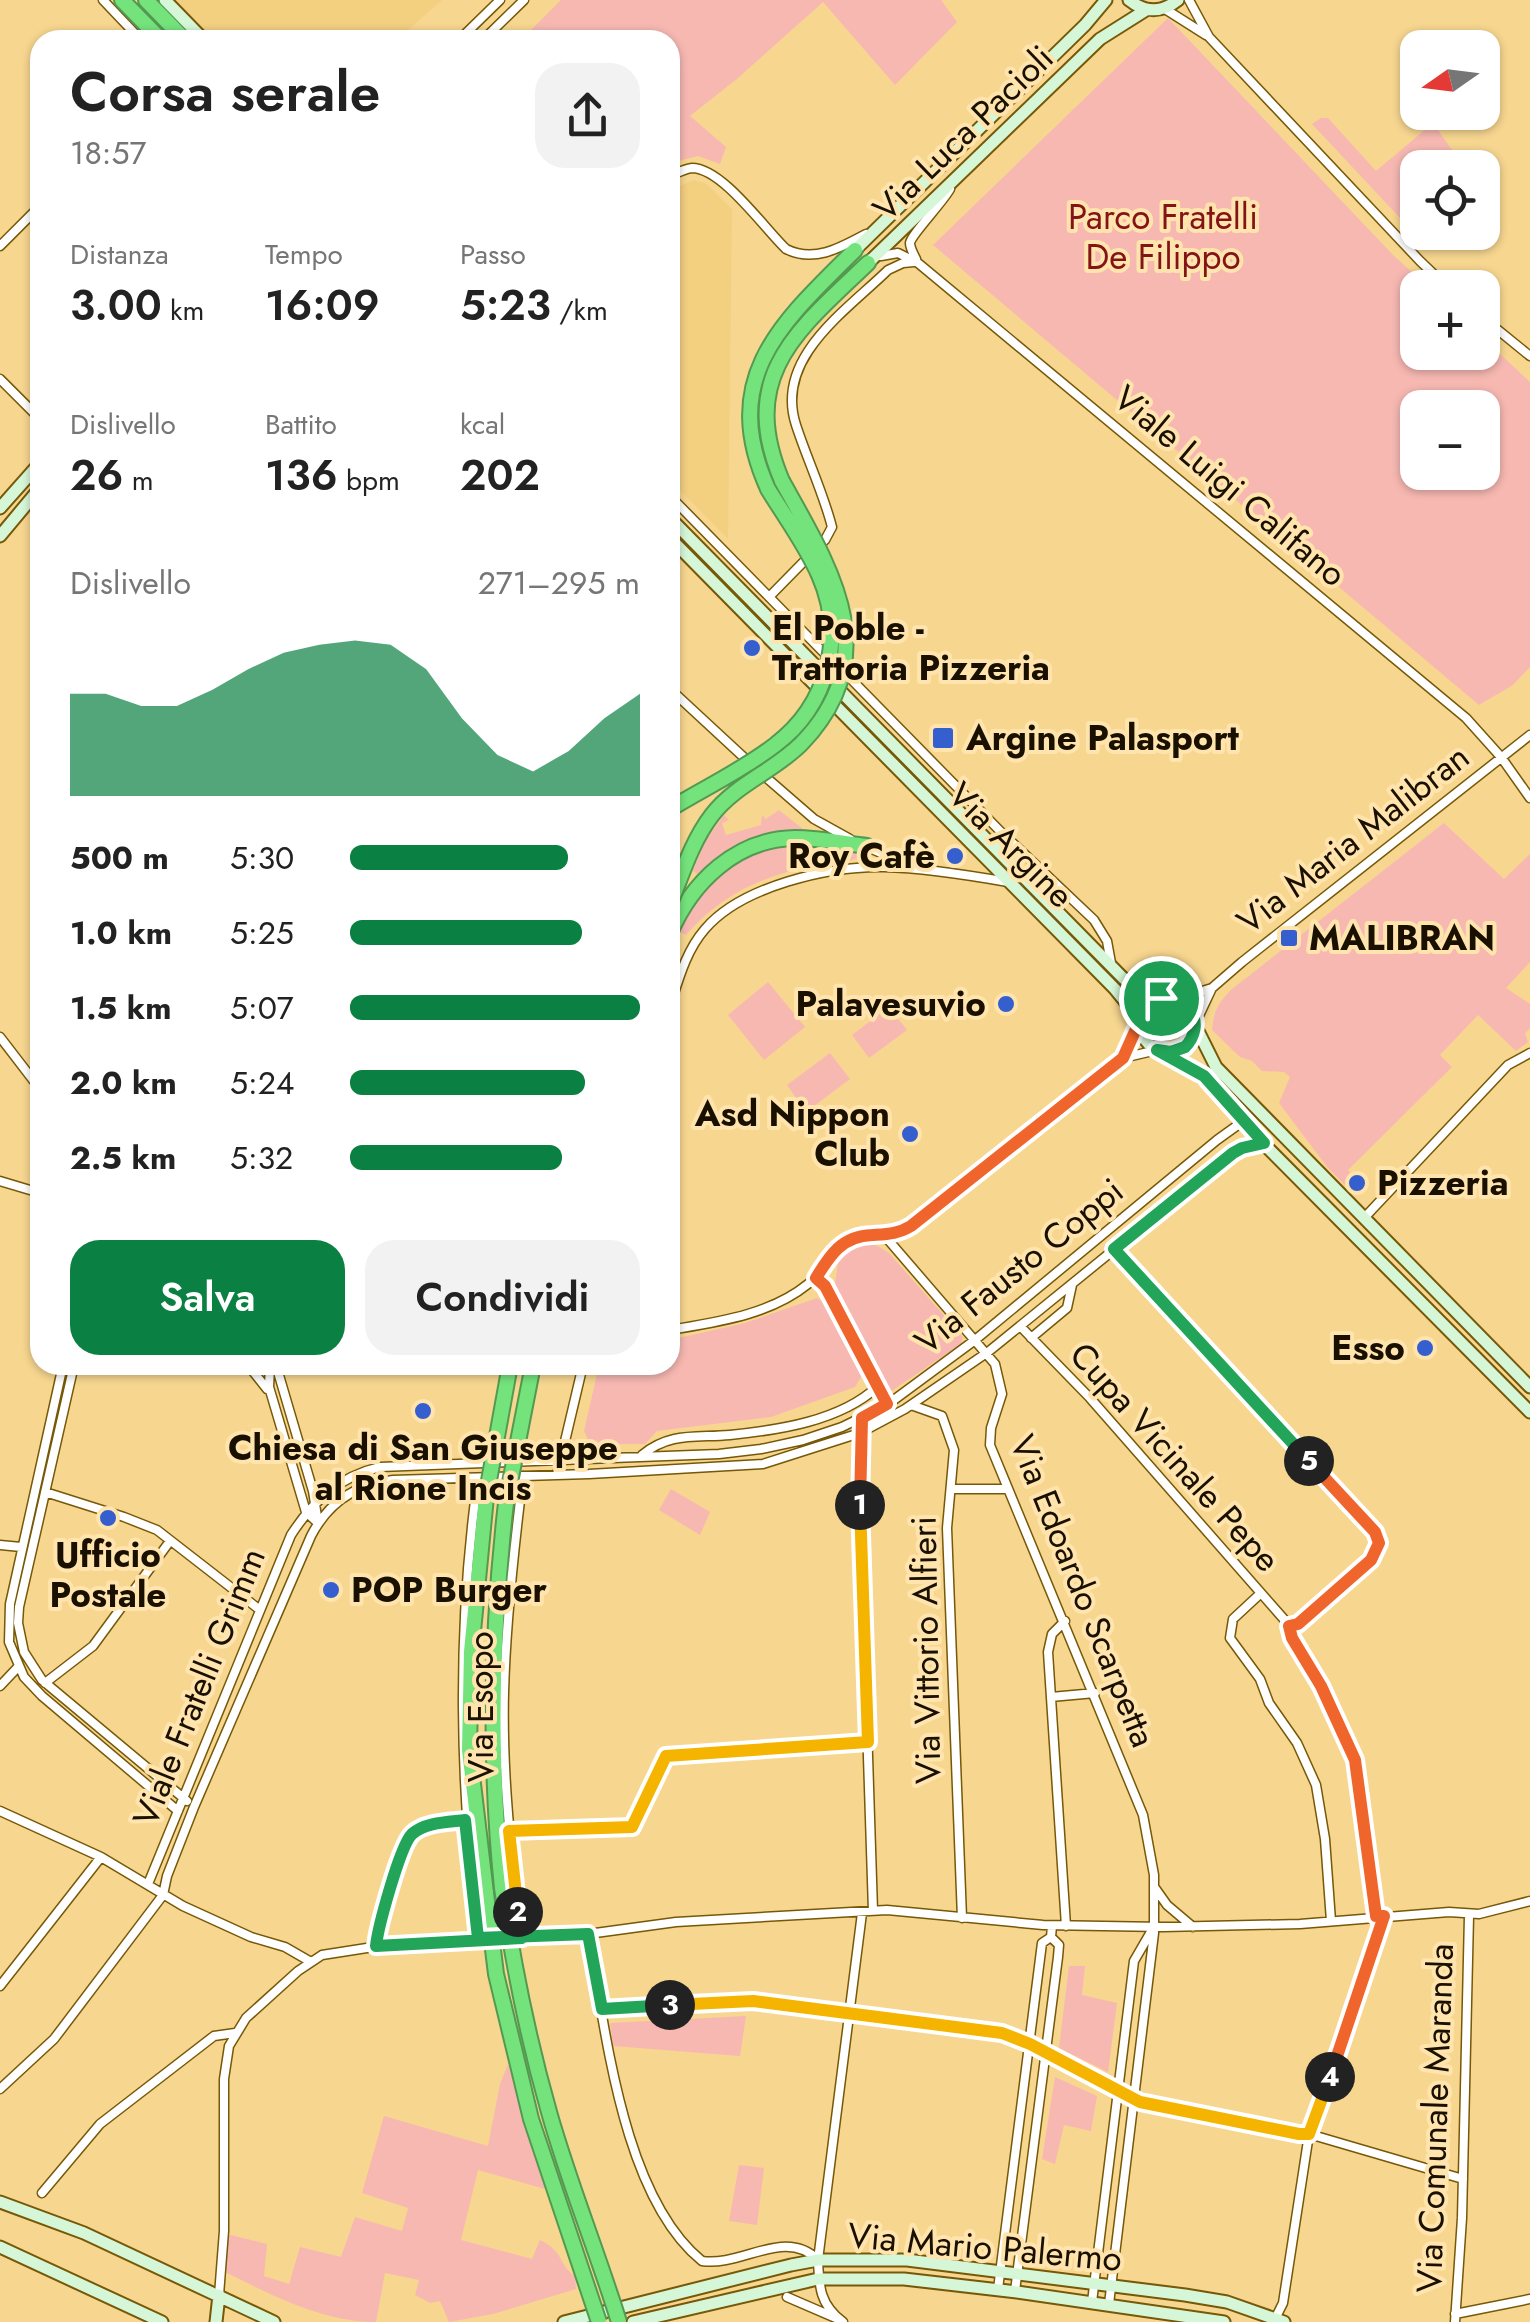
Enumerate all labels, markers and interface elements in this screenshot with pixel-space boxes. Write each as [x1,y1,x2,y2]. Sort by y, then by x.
north arrow [1400,30,1500,130]
map controls [1400,30,1500,490]
street label: Via Luca Pacioli [861,34,1065,232]
text: Corsa serale [70,52,380,132]
button: share [535,63,640,168]
text: 18:57 [70,130,146,176]
button: locate [1400,150,1500,250]
park label: Parco Fratelli De Filippo [1068,192,1258,282]
text: Distanza [70,234,169,275]
text: Tempo [265,234,343,275]
text: Passo [460,234,526,275]
button: + [1400,270,1500,370]
text: 3.00 [70,275,162,336]
text: 16:09 [265,275,380,336]
text: 5:23 [460,275,551,336]
text: km [162,290,204,331]
text: /km [551,290,608,331]
street label: Viale Luigi Califano [1103,374,1357,598]
button: − [1400,390,1500,490]
text: Dislivello [70,404,176,445]
text: Battito [265,404,337,445]
text: kcal [460,404,505,445]
text: 26 [70,445,123,506]
text: 136 [265,445,338,506]
text: 202 [460,445,540,506]
text: m [123,460,154,501]
text: bpm [338,460,400,501]
text: Dislivello [70,560,191,606]
text: 271–295 m [478,560,640,606]
place label: El Poble - Trattoria Pizzeria [772,603,1050,693]
marker: El Poble - Trattoria Pizzeria [741,637,763,659]
place label: Argine Palasport [965,713,1239,763]
marker: Argine Palasport [930,725,956,751]
street label: Via Maria Malibran [1226,732,1480,946]
street label: Via Argine [937,771,1085,919]
place label: Roy Cafè [788,831,935,881]
text: 500 m [70,835,169,881]
text: 5:30 [230,835,294,881]
marker: Roy Cafè [944,845,966,867]
text: 1.0 km [70,910,172,956]
text: 5:25 [230,910,294,956]
place label: MALIBRAN [1309,913,1495,963]
marker: MALIBRAN [1278,927,1300,949]
pin [1119,956,1204,1041]
icon: arrive [1134,971,1189,1026]
place label: Palavesuvio [795,979,986,1029]
text: 1.5 km [70,985,172,1031]
text: 5:07 [230,985,294,1031]
marker: Palavesuvio [995,993,1017,1015]
text: 2.0 km [70,1060,177,1106]
text: 5:24 [230,1060,295,1106]
place label: Asd Nippon Club [694,1089,890,1179]
marker: Asd Nippon Club [899,1123,921,1145]
text: 2.5 km [70,1135,176,1181]
text: 5:32 [230,1135,293,1181]
place label: Pizzeria [1377,1158,1509,1208]
street label: Via Fausto Coppi [904,1166,1134,1366]
marker: Pizzeria [1346,1172,1368,1194]
button: Salva [70,1240,345,1355]
button: Condividi [365,1240,640,1355]
place label: Esso [1331,1323,1405,1373]
street label: Cupa Vicinale Pepe [1058,1331,1292,1583]
marker: Esso [1414,1337,1436,1359]
marker: Chiesa di San Giuseppe al Rione Incis [412,1400,434,1422]
place label: Chiesa di San Giuseppe al Rione Incis [228,1423,618,1513]
street label: Via Edoardo Scarpetta [998,1427,1168,1755]
pin: 5 [1284,1436,1334,1486]
text: 5 [1300,1440,1318,1481]
pin: 1 [835,1480,885,1530]
text: 1 [853,1484,867,1525]
marker: Ufficio Postale [97,1507,119,1529]
street label: Via Vittorio Alfieri [899,1516,953,1784]
place label: Ufficio Postale [50,1530,166,1620]
street label: Viale Fratelli Grimm [120,1540,278,1834]
place label: POP Burger [351,1565,547,1615]
marker: POP Burger [320,1579,342,1601]
street label: Via Esopo [456,1631,506,1783]
pin: 2 [493,1887,543,1937]
text: 2 [509,1891,527,1932]
street label: Via Comunale Maranda [1404,1943,1466,2293]
pin: 3 [645,1980,695,2030]
text: 3 [661,1984,679,2025]
pin: 4 [1305,2052,1355,2102]
text: 4 [1320,2056,1340,2097]
street label: Via Mario Palermo [846,2210,1124,2284]

